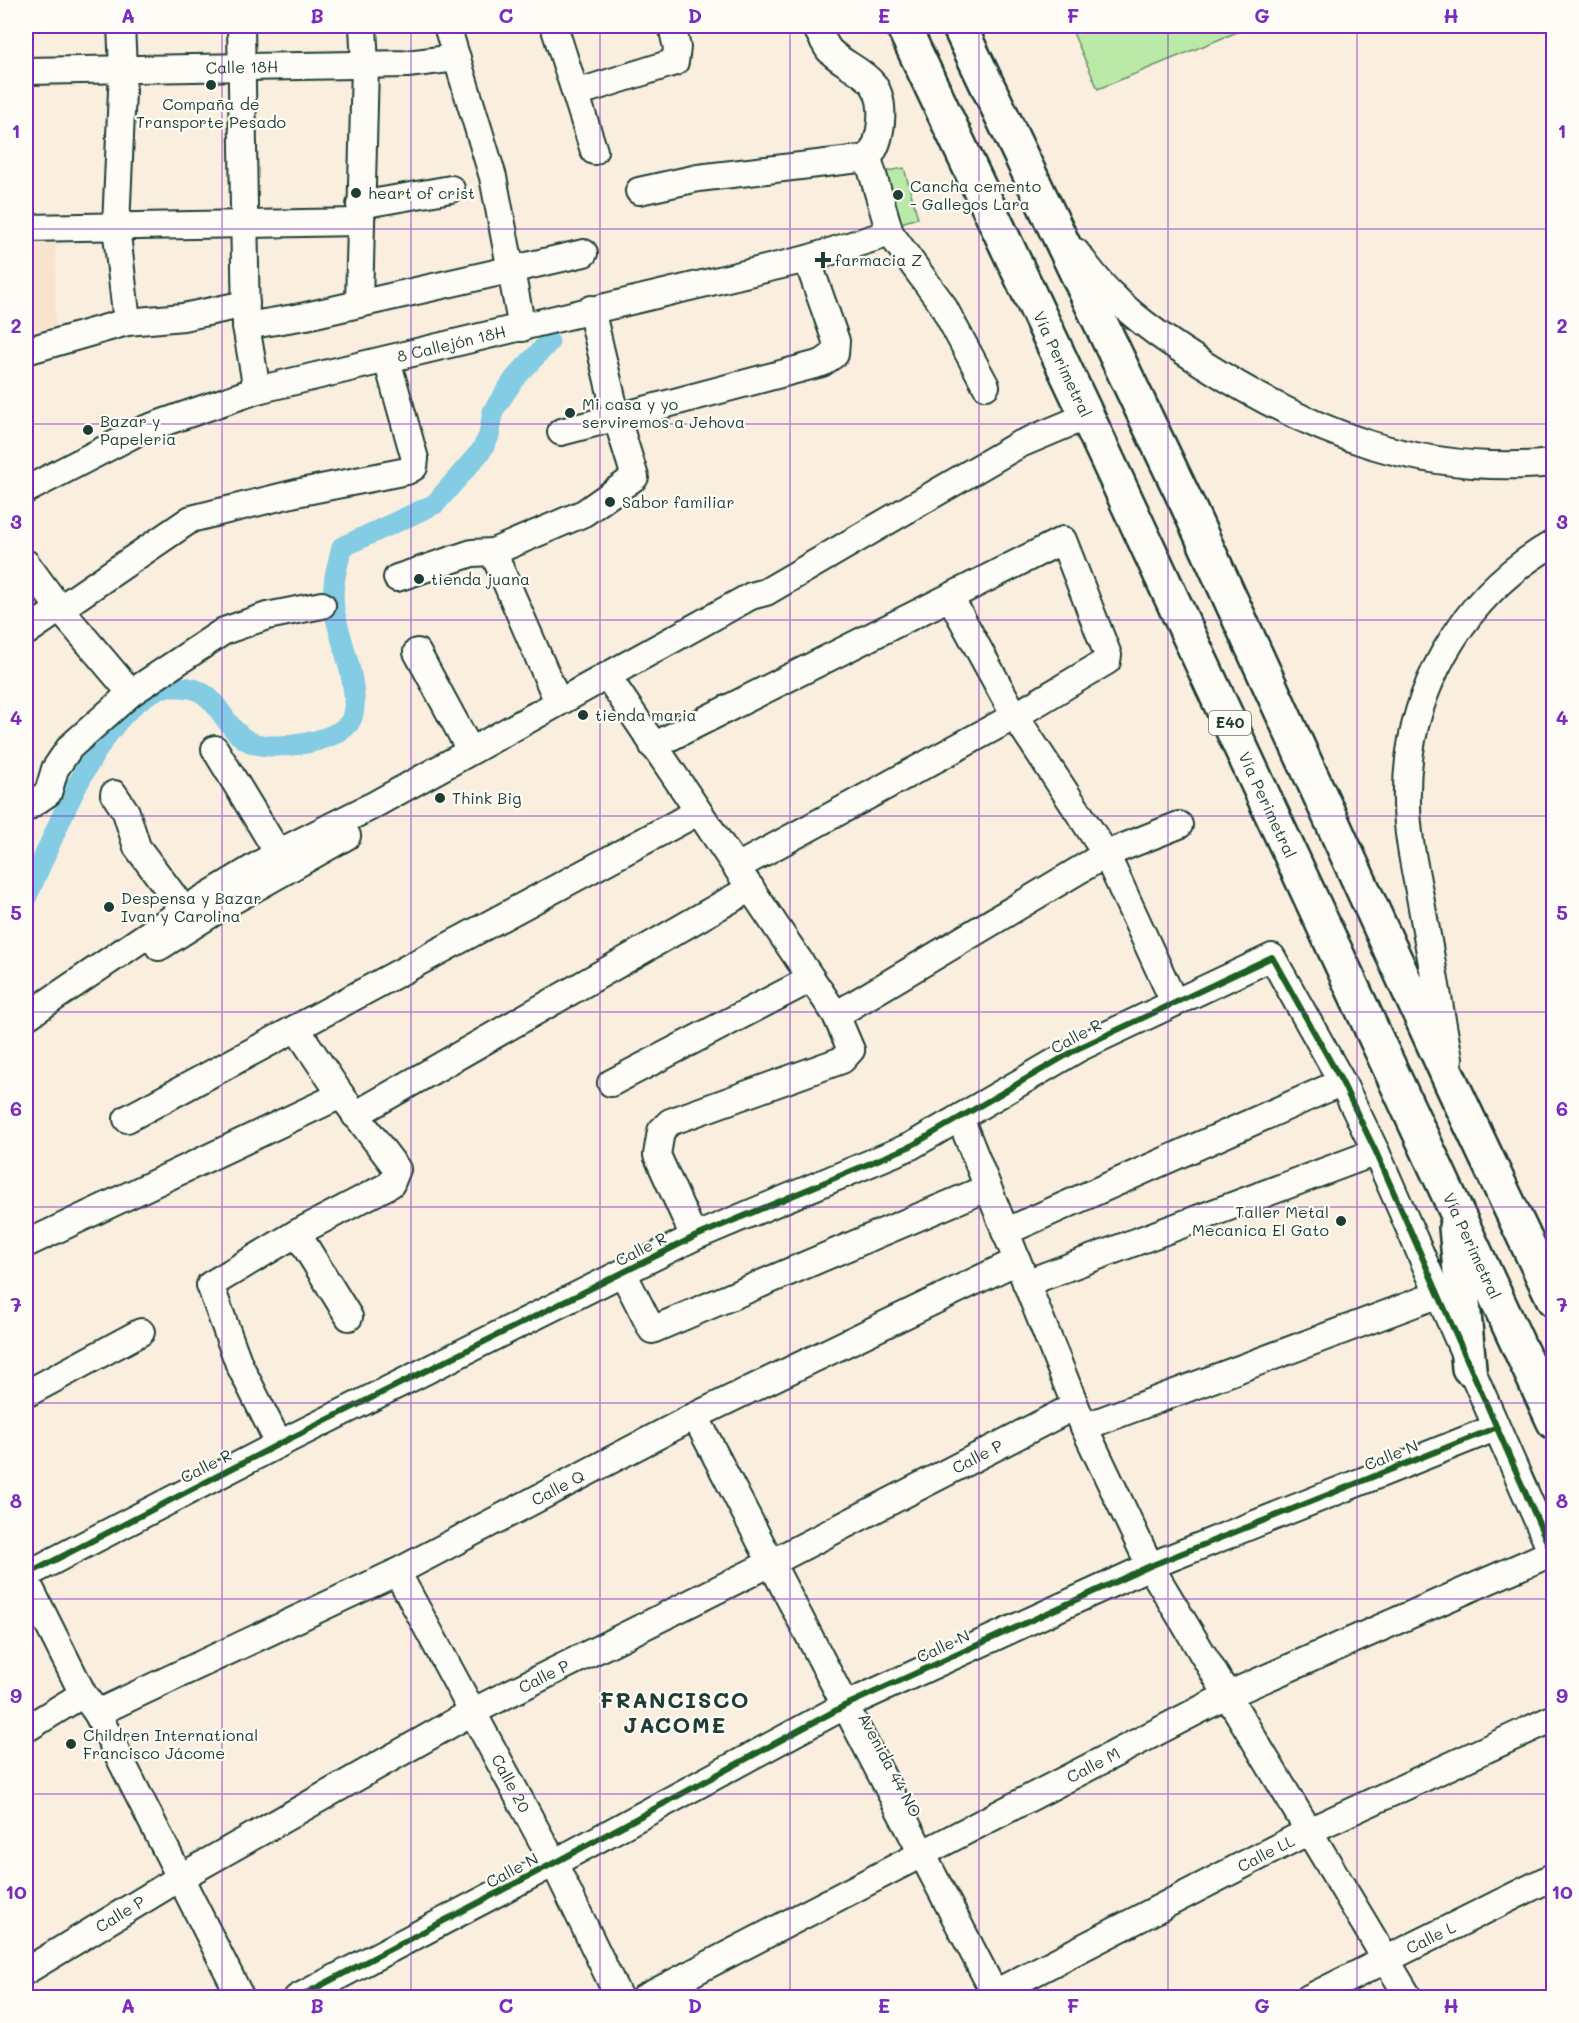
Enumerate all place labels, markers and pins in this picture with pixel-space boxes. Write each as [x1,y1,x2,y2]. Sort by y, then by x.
marker: Compaña de Transporte Pesado [204,78,218,92]
place label: Compaña de Transporte Pesado [136,93,286,132]
place label: Cancha cemento - Gallegos Lara [910,175,1041,214]
place label: heart of crist [368,182,475,203]
marker: heart of crist [349,186,363,200]
marker: Cancha cemento - Gallegos Lara [891,188,905,202]
place label: farmacia Z [835,249,922,270]
marker: farmacia Z [816,253,830,267]
place label: Mi casa y yo serviremos a Jehova [582,393,745,432]
marker: Mi casa y yo serviremos a Jehova [563,406,577,420]
place label: Bazar y Papeleria [100,410,176,449]
marker: Bazar y Papeleria [81,423,95,437]
place label: Sabor familiar [622,491,735,512]
marker: Sabor familiar [603,495,617,509]
place label: tienda juana [431,568,530,589]
marker: tienda juana [412,572,426,586]
place label: tienda maria [595,704,697,725]
marker: tienda maria [576,708,590,722]
place label: Think Big [452,787,521,808]
marker: Think Big [433,791,447,805]
place label: Despensa y Bazar Ivan y Carolina [121,887,261,926]
marker: Despensa y Bazar Ivan y Carolina [102,900,116,914]
place label: Taller Metal Mecanica El Gato [1192,1201,1329,1240]
marker: Taller Metal Mecanica El Gato [1334,1214,1348,1228]
place label: Children International Francisco Jácome [83,1724,258,1763]
marker: Children International Francisco Jácome [64,1737,78,1751]

